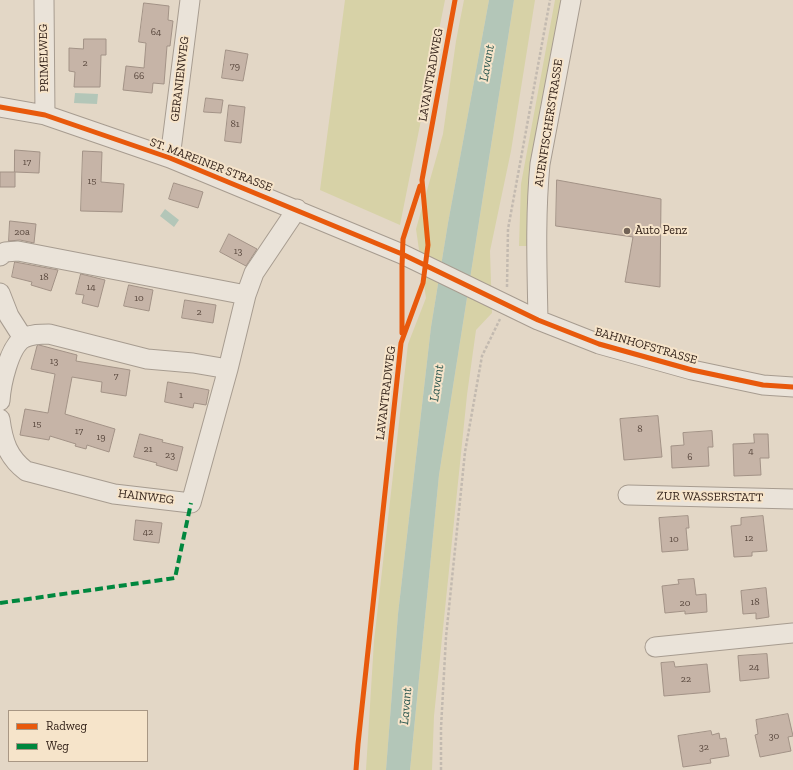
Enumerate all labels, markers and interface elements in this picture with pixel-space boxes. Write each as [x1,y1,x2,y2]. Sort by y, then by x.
street label: PRIMELWEG [36,24,52,92]
house number: 64 [151,26,161,38]
street label: LAVANTRADWEG [416,27,446,123]
street label: GERANIENWEG [168,36,192,122]
water label: Lavant [476,43,498,83]
house number: 2 [82,57,88,69]
street label: AUENFISCHERSTRASSE [532,58,566,188]
house number: 79 [230,60,240,72]
house number: 66 [134,70,144,82]
house number: 81 [230,118,240,130]
street label: ST. MAREINER STRASSE [148,135,274,195]
house number: 17 [23,156,31,168]
house number: 15 [88,175,96,187]
place label: Auto Penz [635,224,687,238]
house number: 20a [14,226,30,238]
marker: Auto Penz [622,226,632,236]
house number: 13 [234,245,242,257]
house number: 18 [39,271,49,283]
house number: 14 [86,281,96,293]
house number: 10 [134,292,144,304]
house number: 2 [196,306,202,318]
street label: BAHNHOFSTRASSE [593,325,699,367]
street label: LAVANTRADWEG [373,345,399,441]
house number: 13 [50,355,58,367]
water label: Lavant [427,363,447,403]
house number: 7 [114,370,118,382]
house number: 1 [179,389,183,401]
house number: 15 [33,418,41,430]
house number: 8 [637,423,643,435]
house number: 17 [75,425,83,437]
house number: 19 [96,431,106,443]
house number: 21 [144,443,152,455]
house number: 4 [748,445,754,457]
house number: 23 [165,449,175,461]
house number: 6 [687,451,693,463]
street label: HAINWEG [117,486,175,508]
street label: ZUR WASSERSTATT [657,489,763,505]
house number: 42 [143,526,153,538]
house number: 12 [745,532,753,544]
house number: 10 [669,533,679,545]
house number: 18 [750,596,760,608]
house number: 20 [680,597,690,609]
house number: 24 [749,661,759,673]
house number: 22 [681,673,691,685]
water label: Lavant [397,687,415,725]
legend [8,710,148,762]
text: Radweg [46,719,87,733]
house number: 30 [769,730,779,742]
text: Weg [46,739,69,753]
house number: 32 [699,741,709,753]

